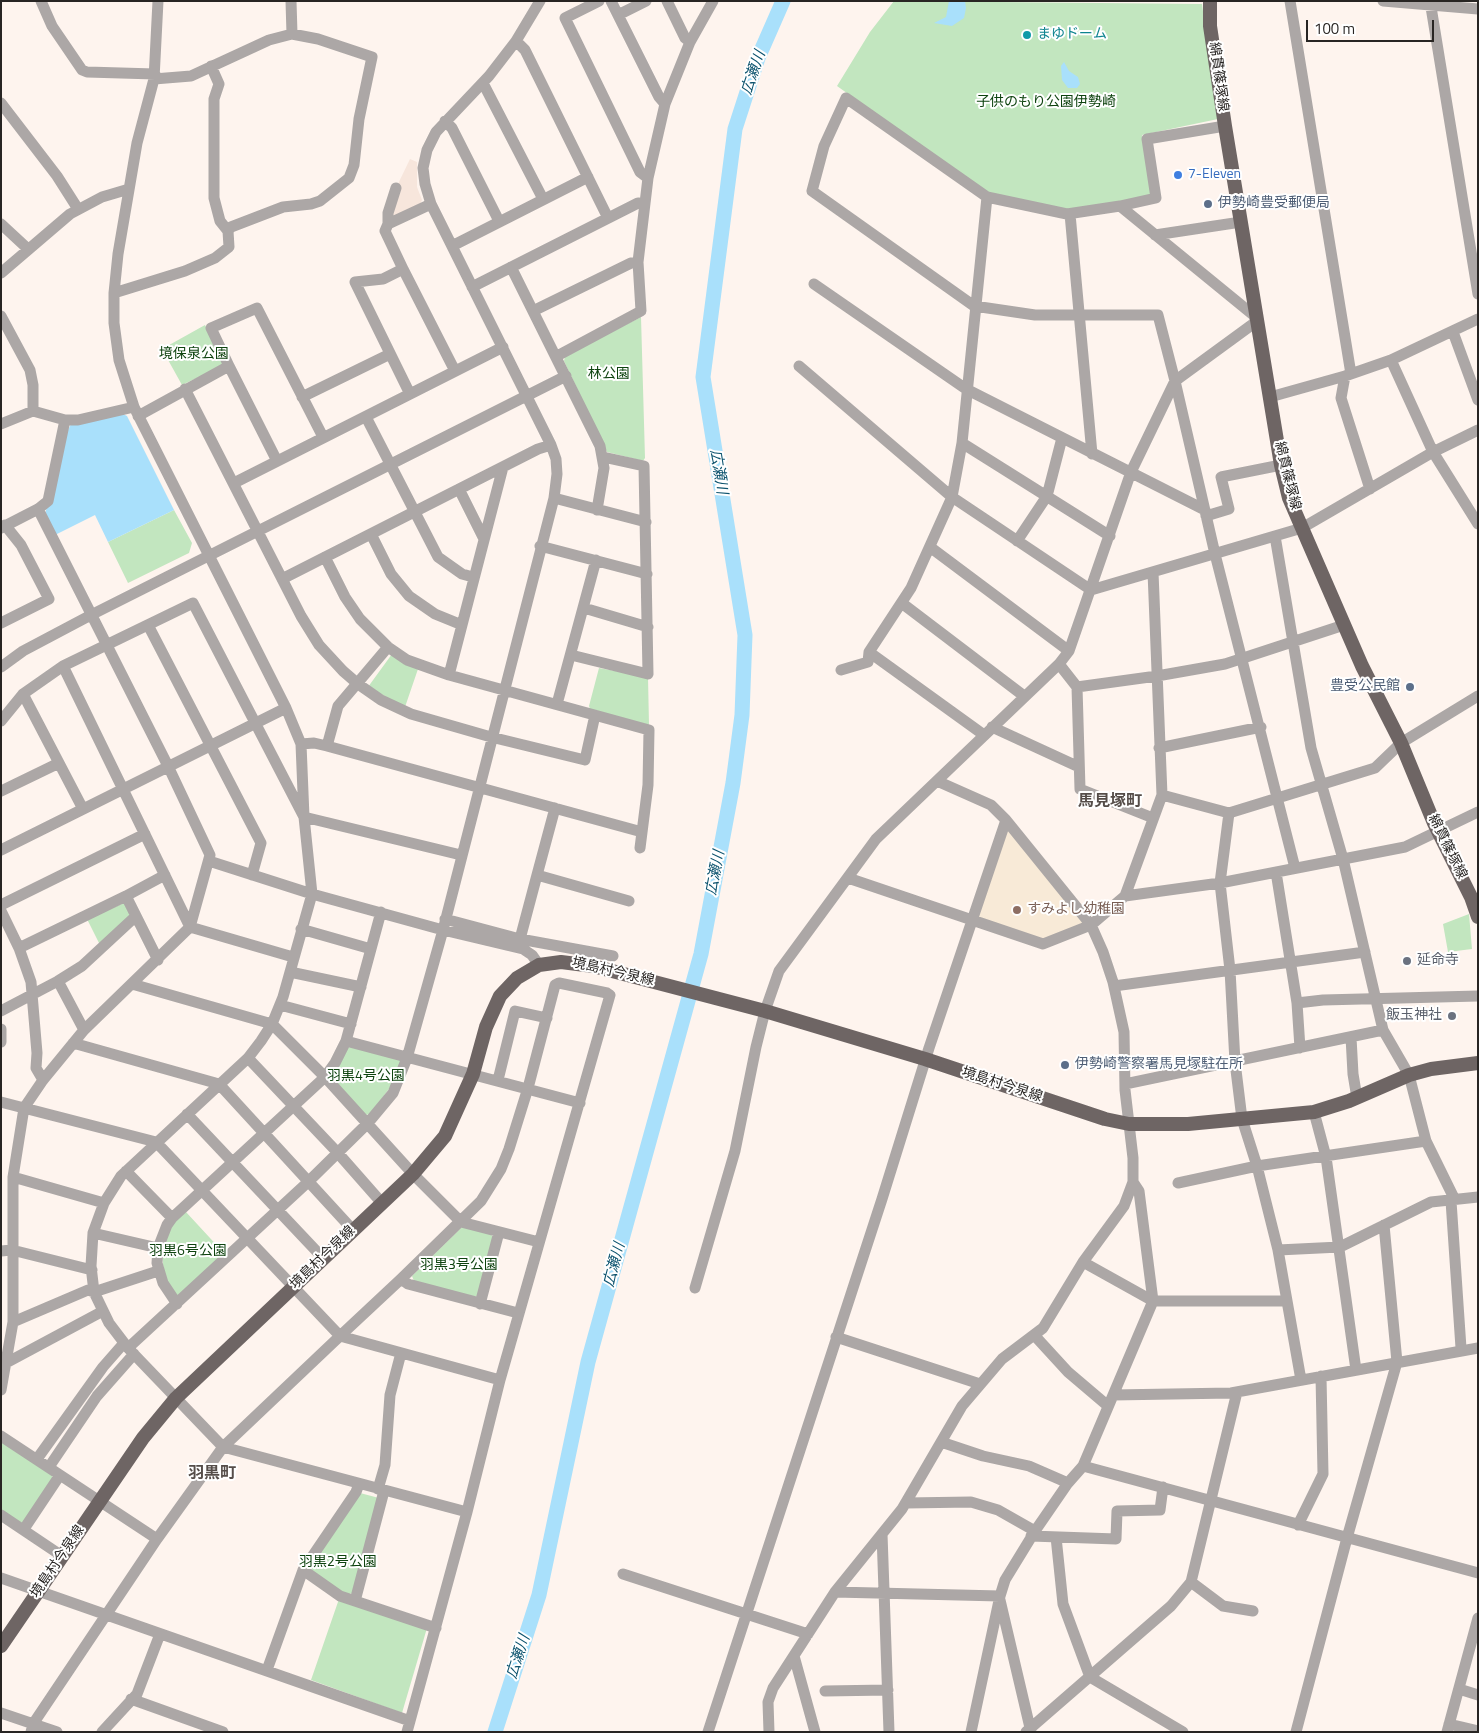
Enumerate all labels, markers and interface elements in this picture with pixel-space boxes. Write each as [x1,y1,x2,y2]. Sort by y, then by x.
scale bar [1309,10,1436,42]
text: 100 m [1314,17,1355,40]
place label: まゆドーム [1037,27,1107,43]
marker: まゆドーム [1021,29,1033,41]
street label: 綿貫篠塚線 [1205,41,1231,113]
water label: 広瀬川 [738,49,770,97]
park label: 子供のもり公園伊勢崎 [976,95,1116,111]
place label: 7-Eleven [1188,167,1241,183]
marker: 7-Eleven [1172,169,1184,181]
place label: 伊勢崎豊受郵便局 [1218,196,1330,212]
marker: 伊勢崎豊受郵便局 [1202,198,1214,210]
park label: 境保泉公園 [159,347,229,363]
park label: 林公園 [588,367,630,383]
street label: 綿貫篠塚線 [1270,440,1304,512]
water label: 広瀬川 [706,448,730,496]
place label: 豊受公民館 [1330,679,1400,695]
marker: 豊受公民館 [1404,681,1416,693]
district label: 馬見塚町 [1078,792,1142,812]
street label: 綿貫篠塚線 [1424,812,1470,882]
water label: 広瀬川 [703,849,729,897]
place label: すみよし幼稚園 [1027,902,1125,918]
marker: すみよし幼稚園 [1011,904,1023,916]
place label: 延命寺 [1417,953,1459,969]
street label: 境島村今泉線 [570,954,656,990]
marker: 延命寺 [1401,955,1413,967]
place label: 飯玉神社 [1386,1008,1442,1024]
marker: 飯玉神社 [1446,1010,1458,1022]
place label: 伊勢崎警察署馬見塚駐在所 [1075,1057,1243,1073]
marker: 伊勢崎警察署馬見塚駐在所 [1059,1059,1071,1071]
street label: 境島村今泉線 [959,1064,1045,1106]
park label: 羽黒4号公園 [327,1069,405,1085]
street label: 境島村今泉線 [287,1223,359,1293]
water label: 広瀬川 [600,1241,630,1289]
park label: 羽黒6号公園 [149,1244,227,1260]
park label: 羽黒3号公園 [420,1258,498,1274]
district label: 羽黒町 [188,1464,236,1484]
street label: 境島村今泉線 [28,1522,88,1602]
park label: 羽黒2号公園 [299,1555,377,1571]
water label: 広瀬川 [503,1633,535,1681]

